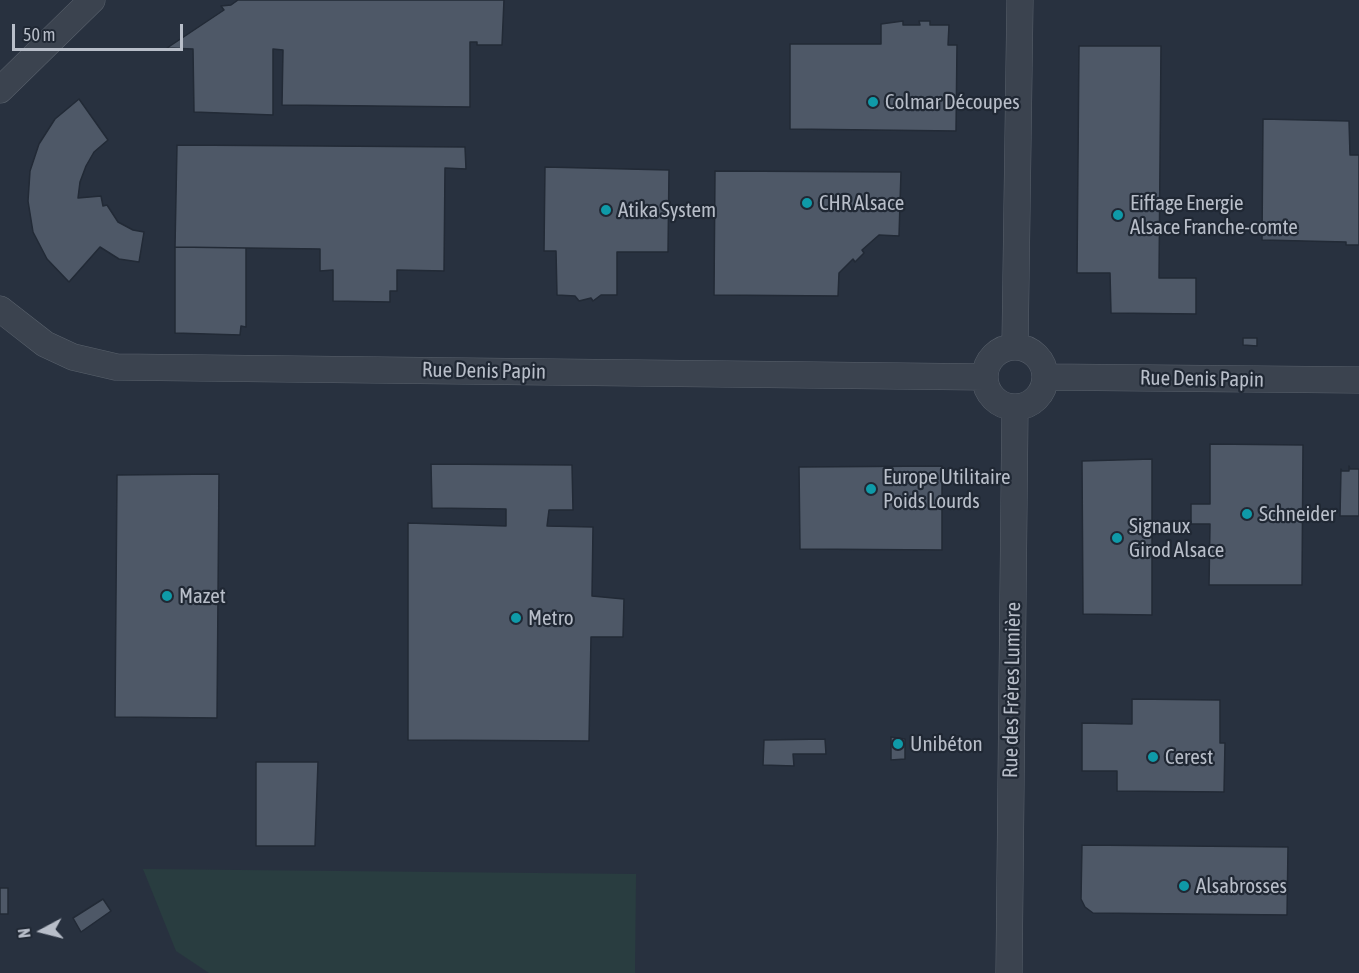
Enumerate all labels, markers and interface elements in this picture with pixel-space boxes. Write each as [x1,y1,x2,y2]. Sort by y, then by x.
scale bar [15,12,186,50]
text: 50 m [23,24,55,45]
place label: Colmar Découpes [885,89,1020,115]
marker: Colmar Découpes [866,95,880,109]
place label: CHR Alsace [819,190,904,216]
place label: Eiffage Energie Alsace Franche-comte [1130,190,1298,240]
marker: CHR Alsace [800,196,814,210]
place label: Atika System [618,197,716,223]
marker: Atika System [599,203,613,217]
marker: Eiffage Energie Alsace Franche-comte [1111,208,1125,222]
street label: Rue Denis Papin [422,357,546,385]
street label: Rue Denis Papin [1140,365,1264,393]
place label: Europe Utilitaire Poids Lourds [883,464,1011,514]
marker: Europe Utilitaire Poids Lourds [864,482,878,496]
place label: Schneider [1259,501,1336,527]
marker: Schneider [1240,507,1254,521]
place label: Signaux Girod Alsace [1129,513,1224,563]
marker: Signaux Girod Alsace [1110,531,1124,545]
place label: Mazet [179,583,226,609]
marker: Mazet [160,589,174,603]
street label: Rue des Frères Lumière [998,602,1026,778]
place label: Metro [528,605,574,631]
marker: Metro [509,611,523,625]
place label: Unibéton [910,731,983,757]
marker: Unibéton [891,737,905,751]
place label: Cerest [1165,744,1213,770]
marker: Cerest [1146,750,1160,764]
place label: Alsabrosses [1196,873,1287,899]
marker: Alsabrosses [1177,879,1191,893]
north arrow [12,901,72,961]
text: N [15,927,34,939]

